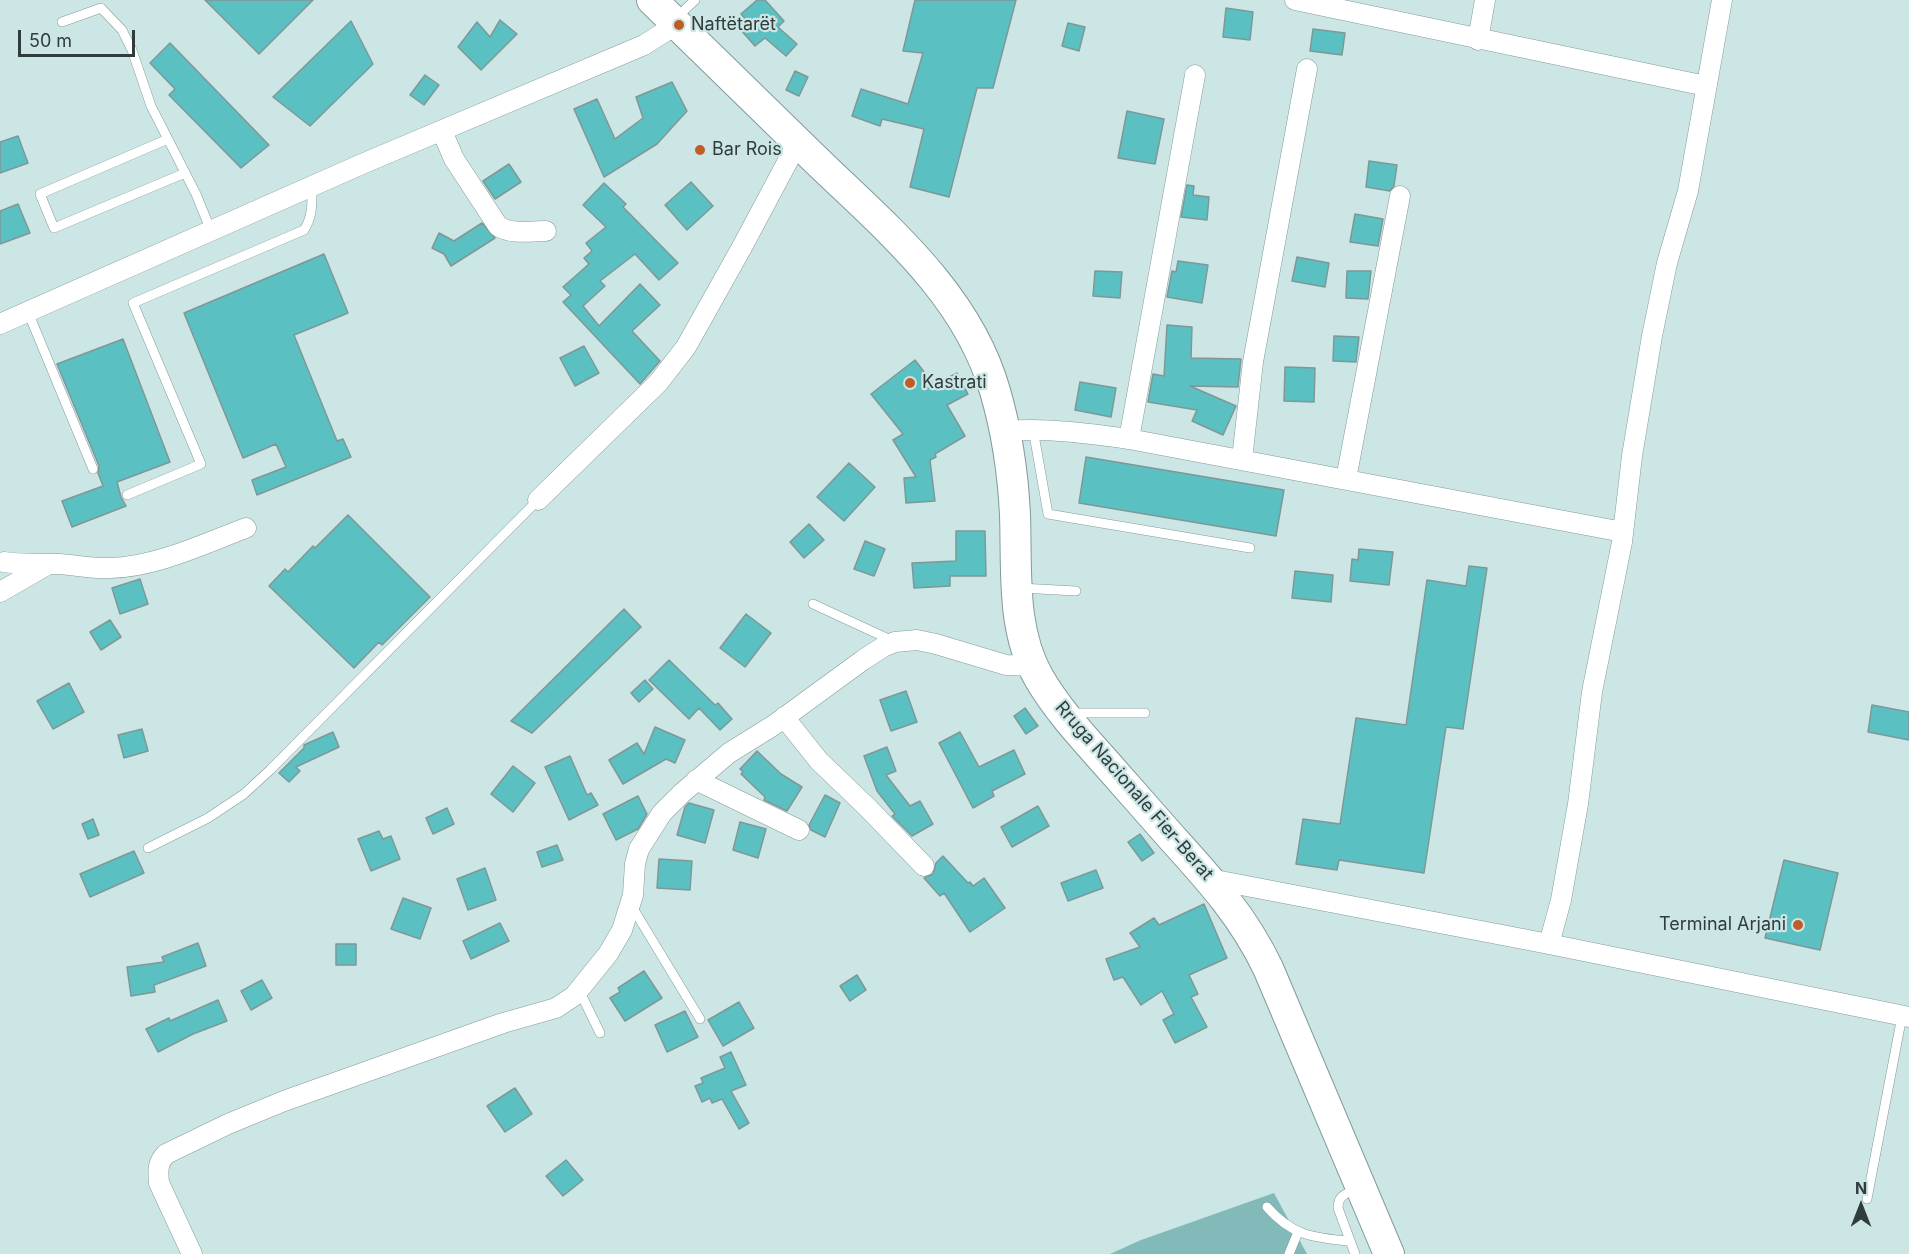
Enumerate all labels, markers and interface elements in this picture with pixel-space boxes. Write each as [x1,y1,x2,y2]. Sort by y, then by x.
place label: Naftëtarët [691,14,776,36]
scale bar [21,18,138,56]
marker: Naftëtarët [672,18,686,32]
text: 50 m [29,30,72,51]
place label: Bar Rois [712,139,782,161]
marker: Bar Rois [693,143,707,157]
place label: Kastrati [922,372,987,394]
marker: Kastrati [903,376,917,390]
street label: Rruga Nacionale Fier-Berat [1050,697,1218,885]
place label: Terminal Arjani [1659,914,1786,936]
marker: Terminal Arjani [1791,918,1805,932]
north arrow [1831,1176,1891,1236]
text: N [1855,1178,1867,1198]

